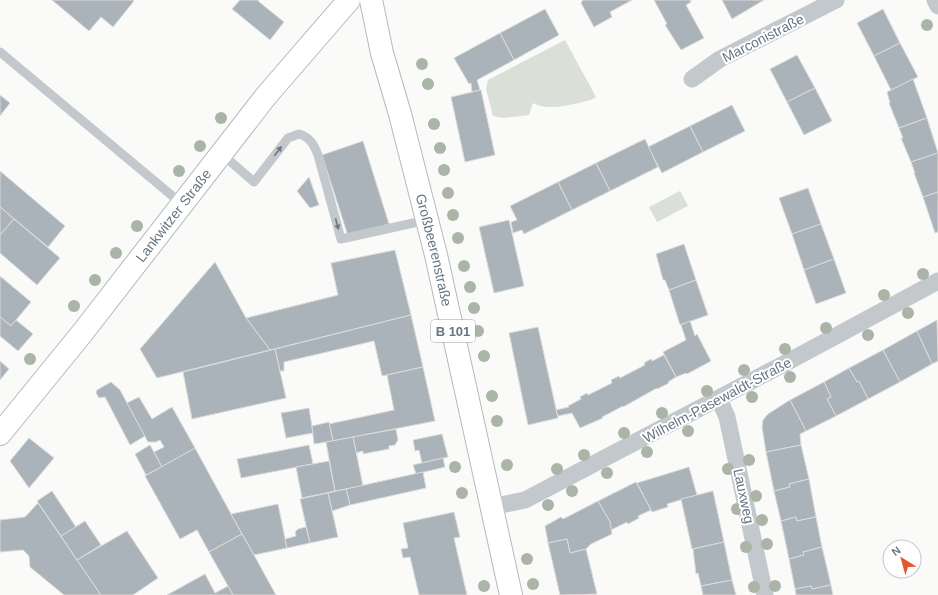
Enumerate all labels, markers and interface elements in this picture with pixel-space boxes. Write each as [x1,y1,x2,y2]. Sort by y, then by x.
street label: Marconistraße [720,10,807,65]
one-way arrow [273,145,282,156]
street label: Lankwitzer Straße [132,166,214,265]
street label: Großbeerenstraße [413,192,455,308]
one-way arrow [334,218,340,230]
road number: B 101 [431,320,475,342]
street label: Wilhelm-Pasewaldt-Straße [640,354,794,446]
street label: Lauxweg [730,467,758,525]
north arrow [882,539,922,579]
text: N [889,544,903,558]

